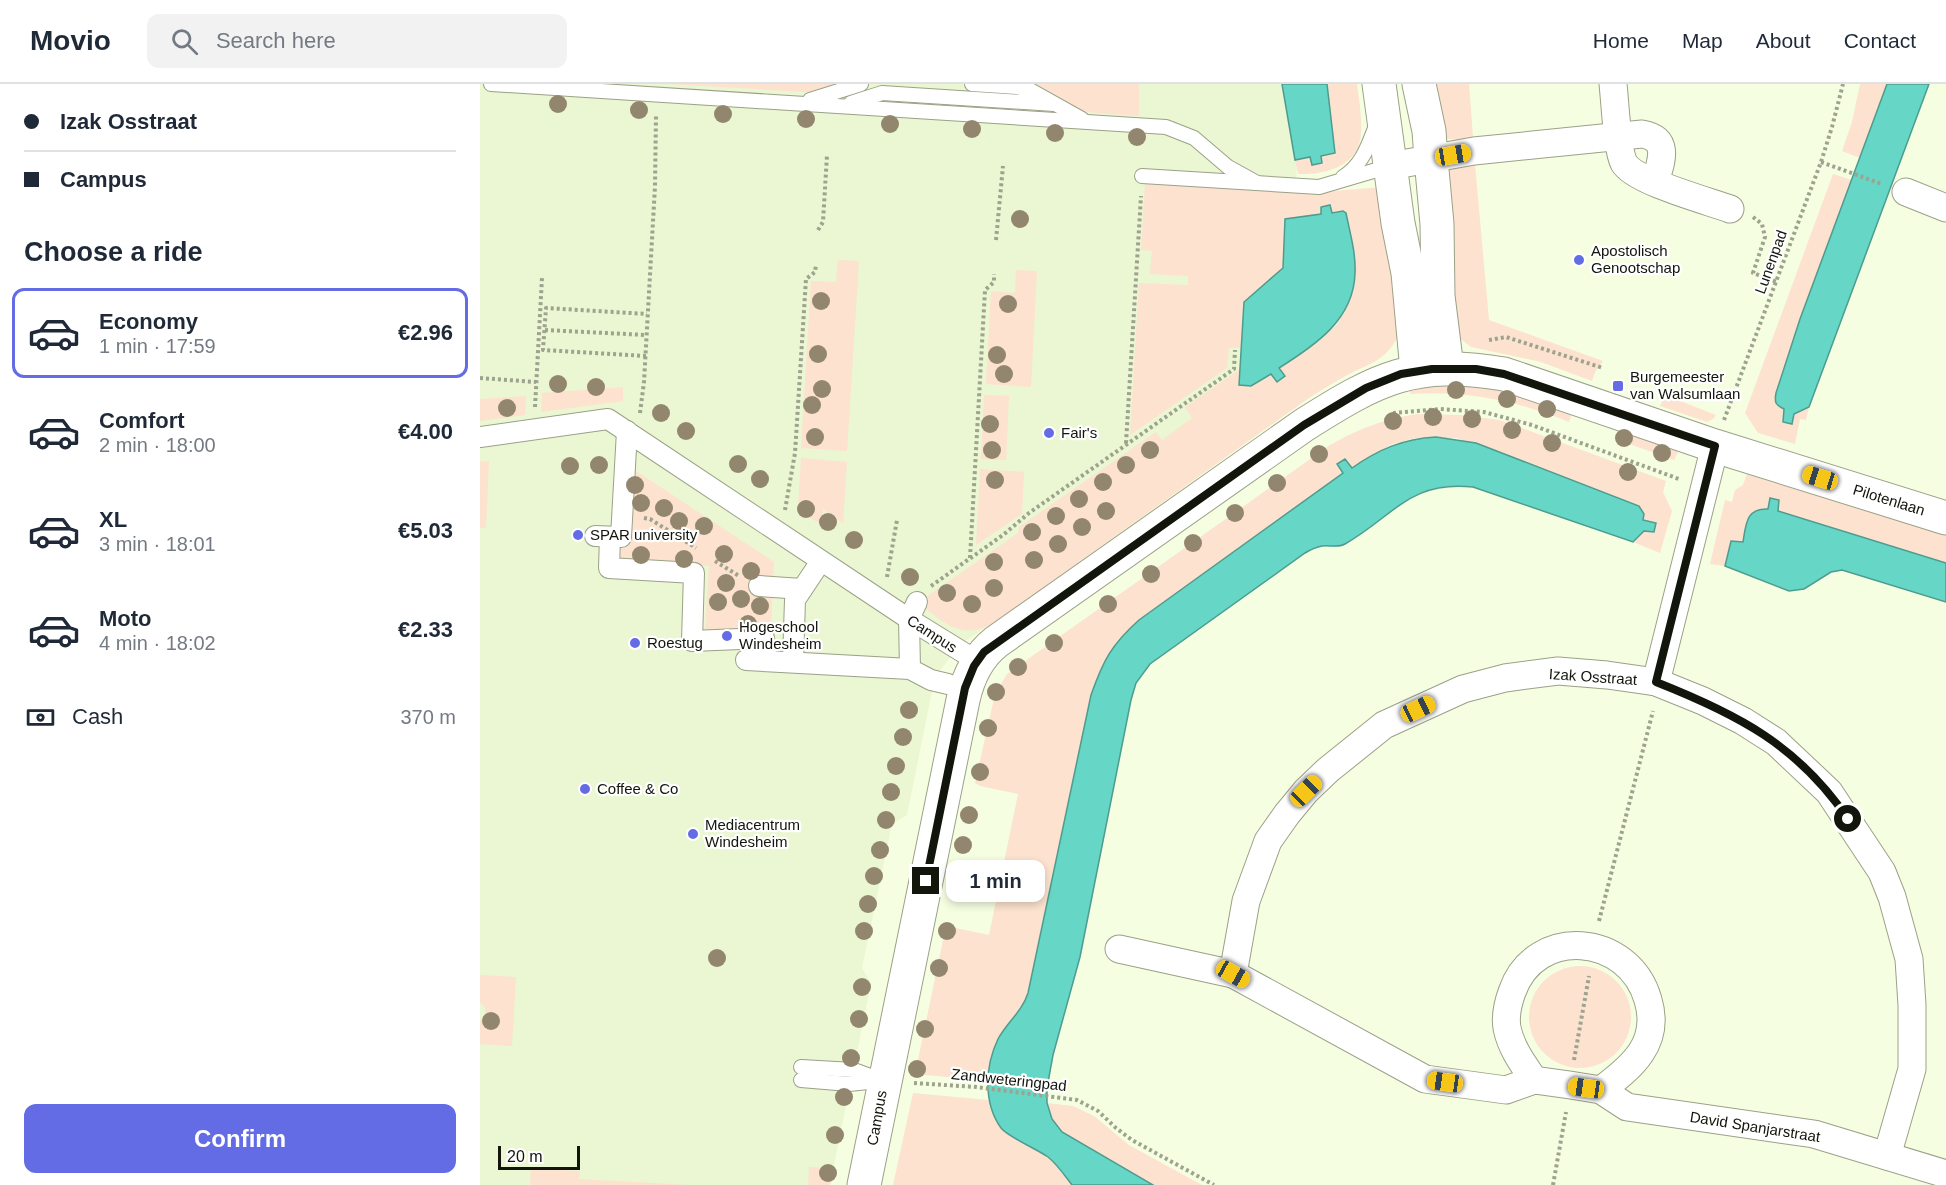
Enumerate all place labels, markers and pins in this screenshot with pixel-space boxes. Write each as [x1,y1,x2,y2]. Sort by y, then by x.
place label: Apostolisch Genootschap [1591,242,1680,276]
marker: Apostolisch Genootschap [1572,253,1586,267]
place label: Burgemeester van Walsumlaan [1630,368,1740,402]
marker: Burgemeester van Walsumlaan [1611,379,1625,393]
place label: Fair's [1061,424,1097,441]
marker: Fair's [1042,426,1056,440]
place label: SPAR university [590,526,698,543]
marker: SPAR university [571,528,585,542]
place label: Hogeschool Windesheim [739,618,822,652]
marker: Hogeschool Windesheim [720,629,734,643]
place label: Roestug [647,634,703,651]
marker: Roestug [628,636,642,650]
place label: Coffee & Co [597,780,678,797]
marker: Coffee & Co [578,782,592,796]
place label: Mediacentrum Windesheim [705,816,800,850]
marker: Mediacentrum Windesheim [686,827,700,841]

